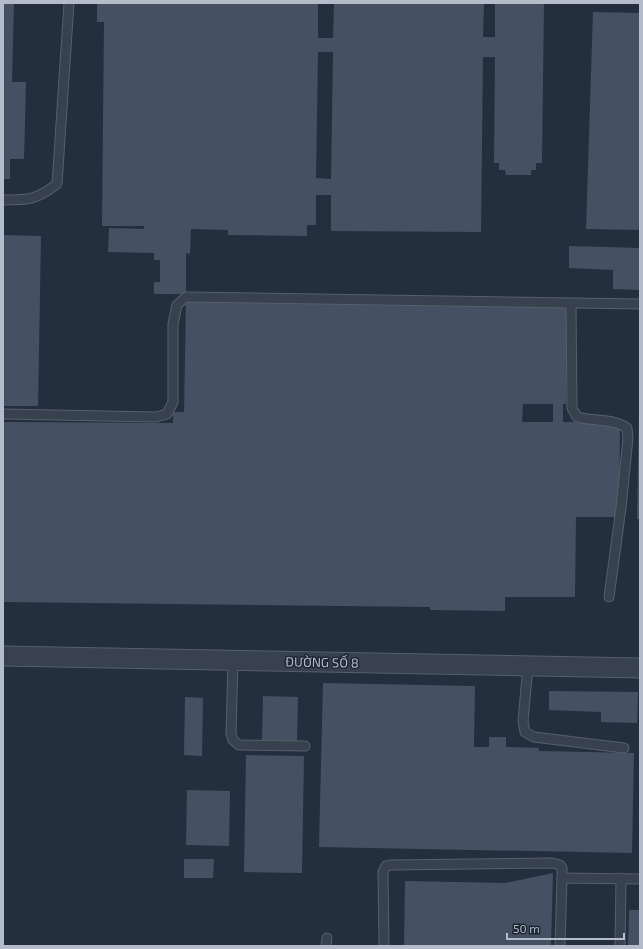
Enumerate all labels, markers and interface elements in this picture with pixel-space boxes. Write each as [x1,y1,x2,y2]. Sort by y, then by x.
street label: ĐƯỜNG SỐ 8 [285,652,359,671]
scale bar [507,915,624,941]
text: 50 m [513,921,540,935]

